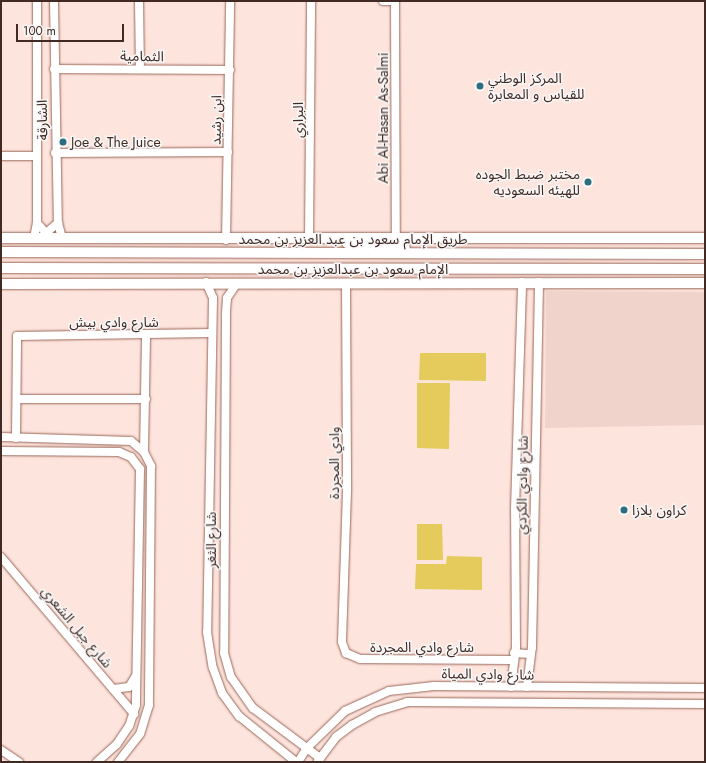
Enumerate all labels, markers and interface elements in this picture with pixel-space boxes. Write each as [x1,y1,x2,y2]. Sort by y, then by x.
scale bar [18,16,126,42]
text: 100 m [23,22,56,40]
street label: الثمامية [120,47,164,65]
street label: Abi Al-Hasan As-Salmi [375,52,391,184]
place label: المركز الوطني للقياس و المعابرة [488,70,585,102]
marker: المركز الوطني للقياس و المعابرة [475,81,485,91]
street label: ابن رشيد [207,95,225,145]
street label: الشارقة [33,99,51,141]
street label: البراري [290,102,306,138]
place label: Joe & The Juice [71,134,161,150]
marker: Joe & The Juice [58,137,68,147]
place label: مختبر ضبط الجوده للهيئه السعوديه [476,166,580,198]
marker: مختبر ضبط الجوده للهيئه السعوديه [583,177,593,187]
street label: طريق الإمام سعود بن عبد العزيز بن محمد [239,231,467,247]
street label: الإمام سعود بن عبدالعزيز بن محمد [258,261,448,277]
street label: شارع وادي بيش [69,314,159,330]
street label: وادي المجردة [326,427,342,499]
street label: شارع وادي الكردي [513,435,531,535]
place label: كراون بلازا [632,502,687,518]
marker: كراون بلازا [619,505,629,515]
street label: شارع الثغر [203,512,219,568]
street label: شارع جبل الشعري [38,583,116,671]
street label: شارع وادي المجردة [370,639,474,655]
street label: شارع وادي المياة [442,665,534,683]

